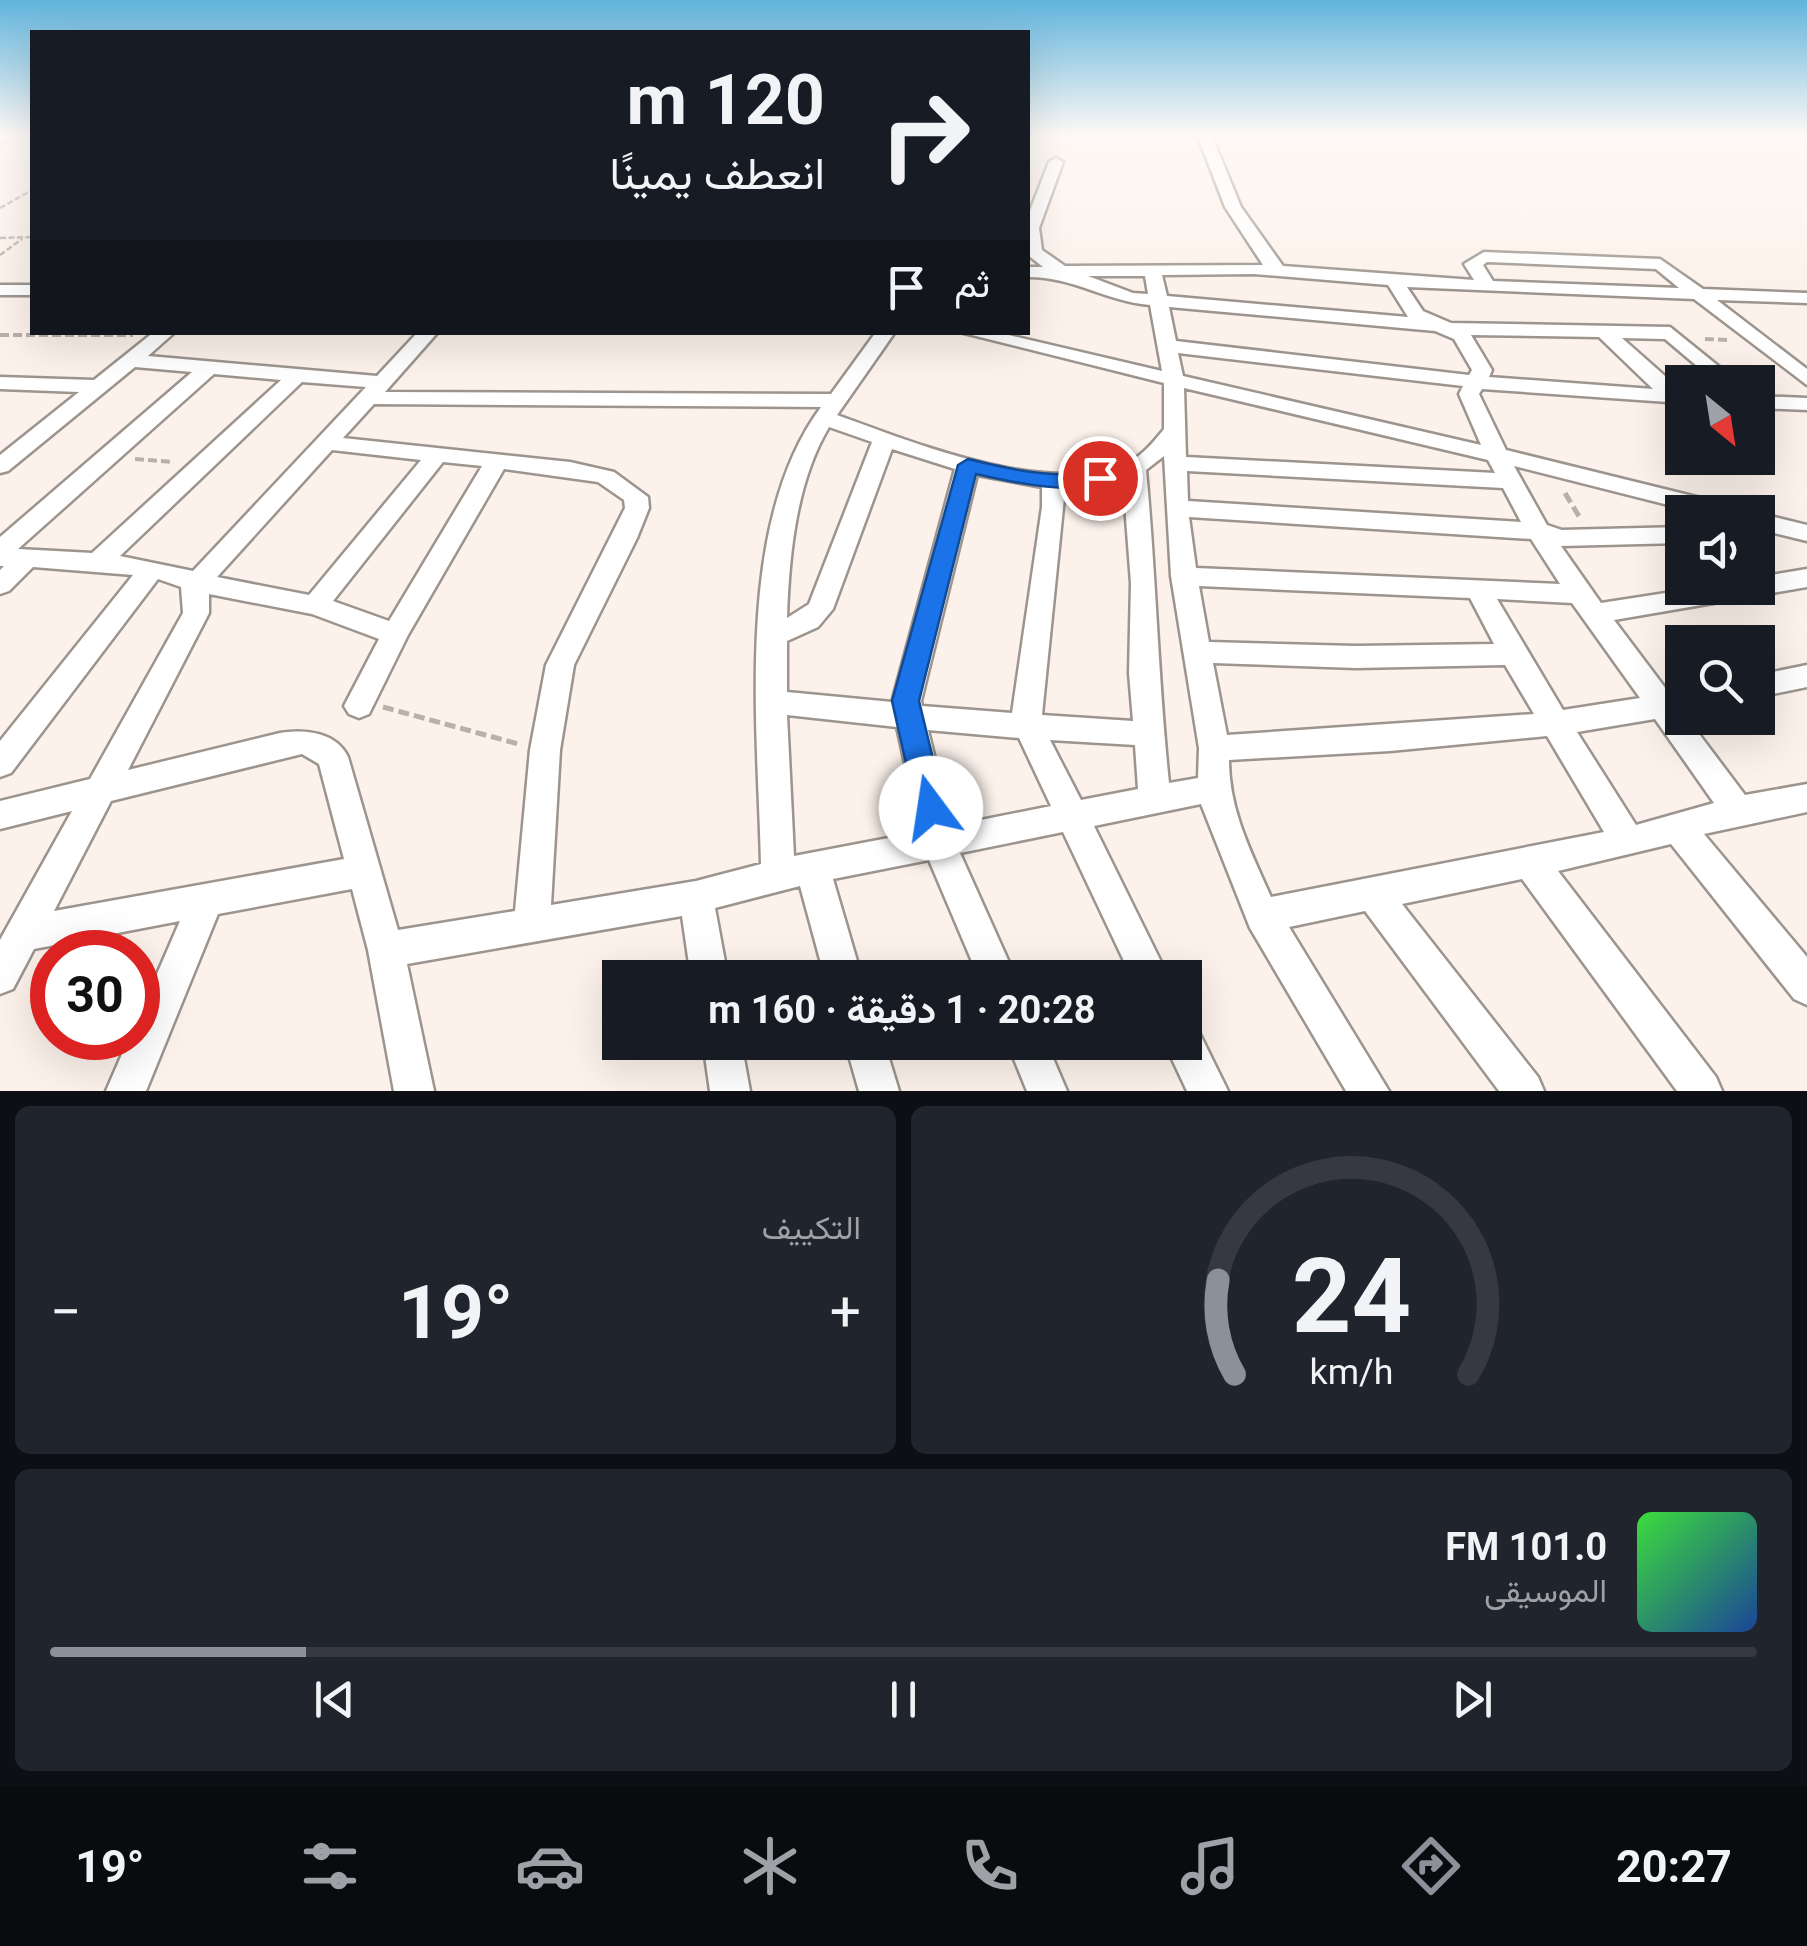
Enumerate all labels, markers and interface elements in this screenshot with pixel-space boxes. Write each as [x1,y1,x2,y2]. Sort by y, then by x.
text: 120 m [626,59,825,141]
icon: right [860,70,990,200]
text: انعطف يمينًا [610,147,825,200]
icon: arrive [879,260,934,315]
text: ثم [954,262,990,306]
north arrow [1665,365,1775,475]
map controls [1665,365,1775,735]
pin [1058,436,1143,521]
icon: arrive [1073,451,1128,506]
button: sound [1665,495,1775,605]
button: search [1665,625,1775,735]
position arrow [879,756,983,860]
speed limit sign: 30 [30,930,160,1060]
text: 20:28 · 1 دقيقة · 160 m [708,988,1096,1032]
text: التكييف [762,1209,861,1247]
text: 24 [1292,1236,1411,1357]
text: 19° [398,1268,513,1356]
text: − [50,1280,81,1344]
text: + [830,1280,861,1344]
text: km/h [1310,1351,1393,1393]
text: 101.0 FM [1445,1525,1607,1569]
text: الموسيقى [1484,1572,1607,1610]
icon: previous [307,1672,362,1727]
icon: pause [876,1672,931,1727]
icon: next [1445,1672,1500,1727]
icon: filters [295,1831,365,1901]
icon: car [515,1831,585,1901]
icon: climate [735,1831,805,1901]
icon: phone [955,1831,1025,1901]
icon: music [1175,1831,1245,1901]
icon: directions [1396,1831,1466,1901]
text: 19° [75,1840,144,1893]
text: 20:27 [1616,1840,1732,1893]

